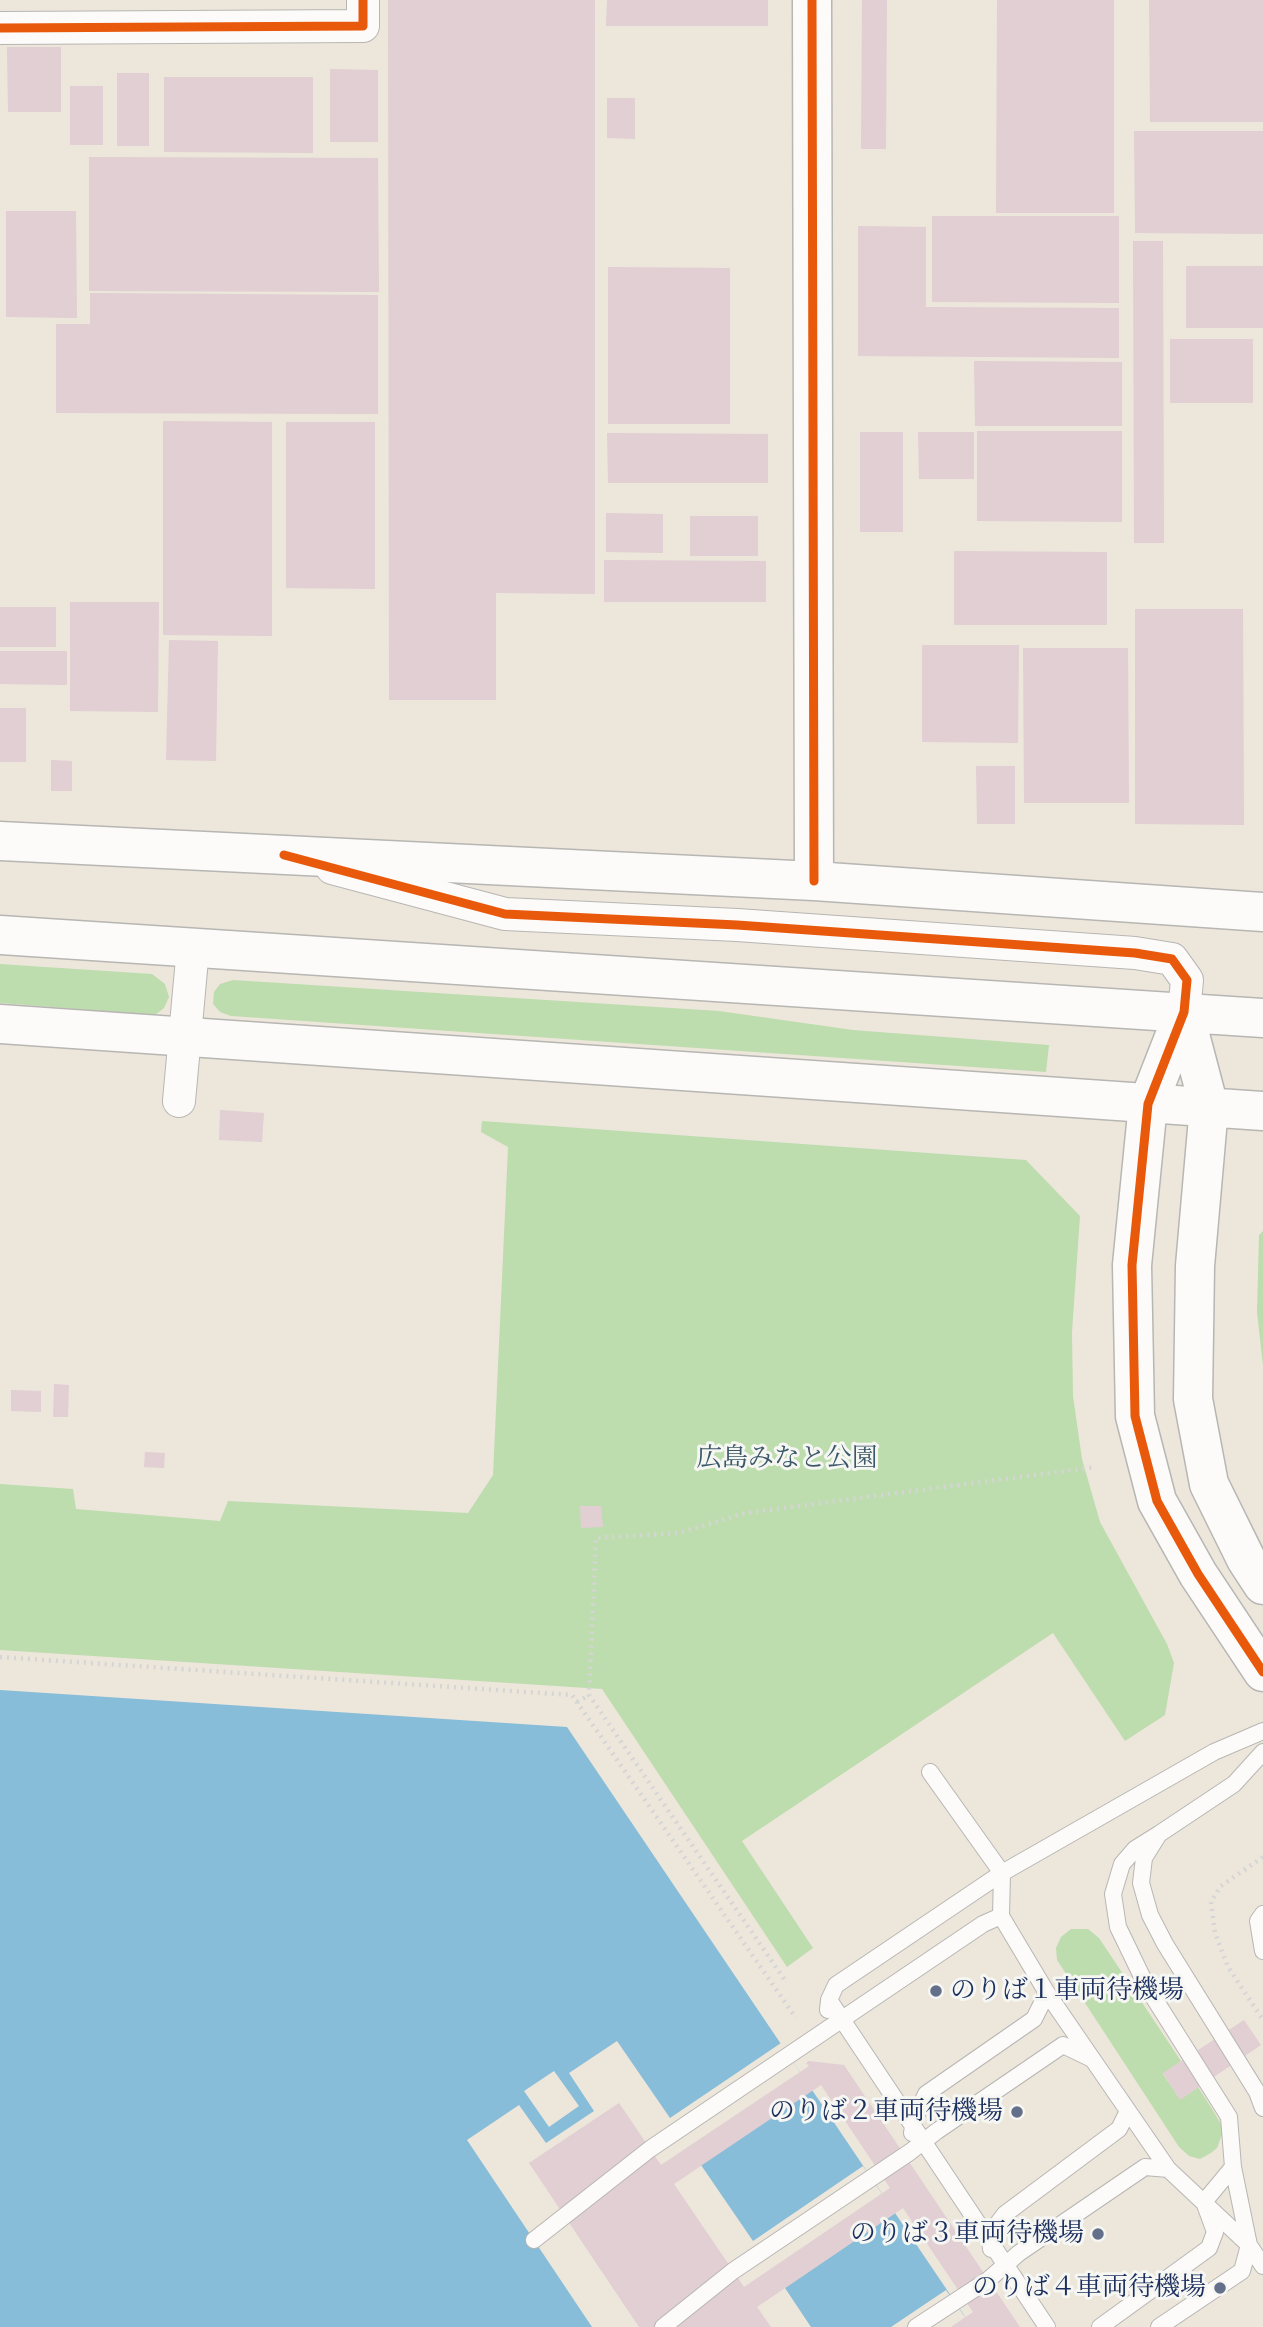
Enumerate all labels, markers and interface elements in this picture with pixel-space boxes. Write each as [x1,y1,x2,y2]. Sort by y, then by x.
park label: 広島みなと公園 [696,1443,878,1475]
place label: のりば１車両待機場 [950,1975,1184,2007]
marker: のりば１車両待機場 [928,1983,944,1999]
place label: のりば２車両待機場 [769,2096,1003,2128]
marker: のりば２車両待機場 [1009,2104,1025,2120]
place label: のりば３車両待機場 [850,2218,1084,2250]
marker: のりば３車両待機場 [1090,2226,1106,2242]
place label: のりば４車両待機場 [972,2272,1206,2304]
marker: のりば４車両待機場 [1212,2280,1228,2296]

